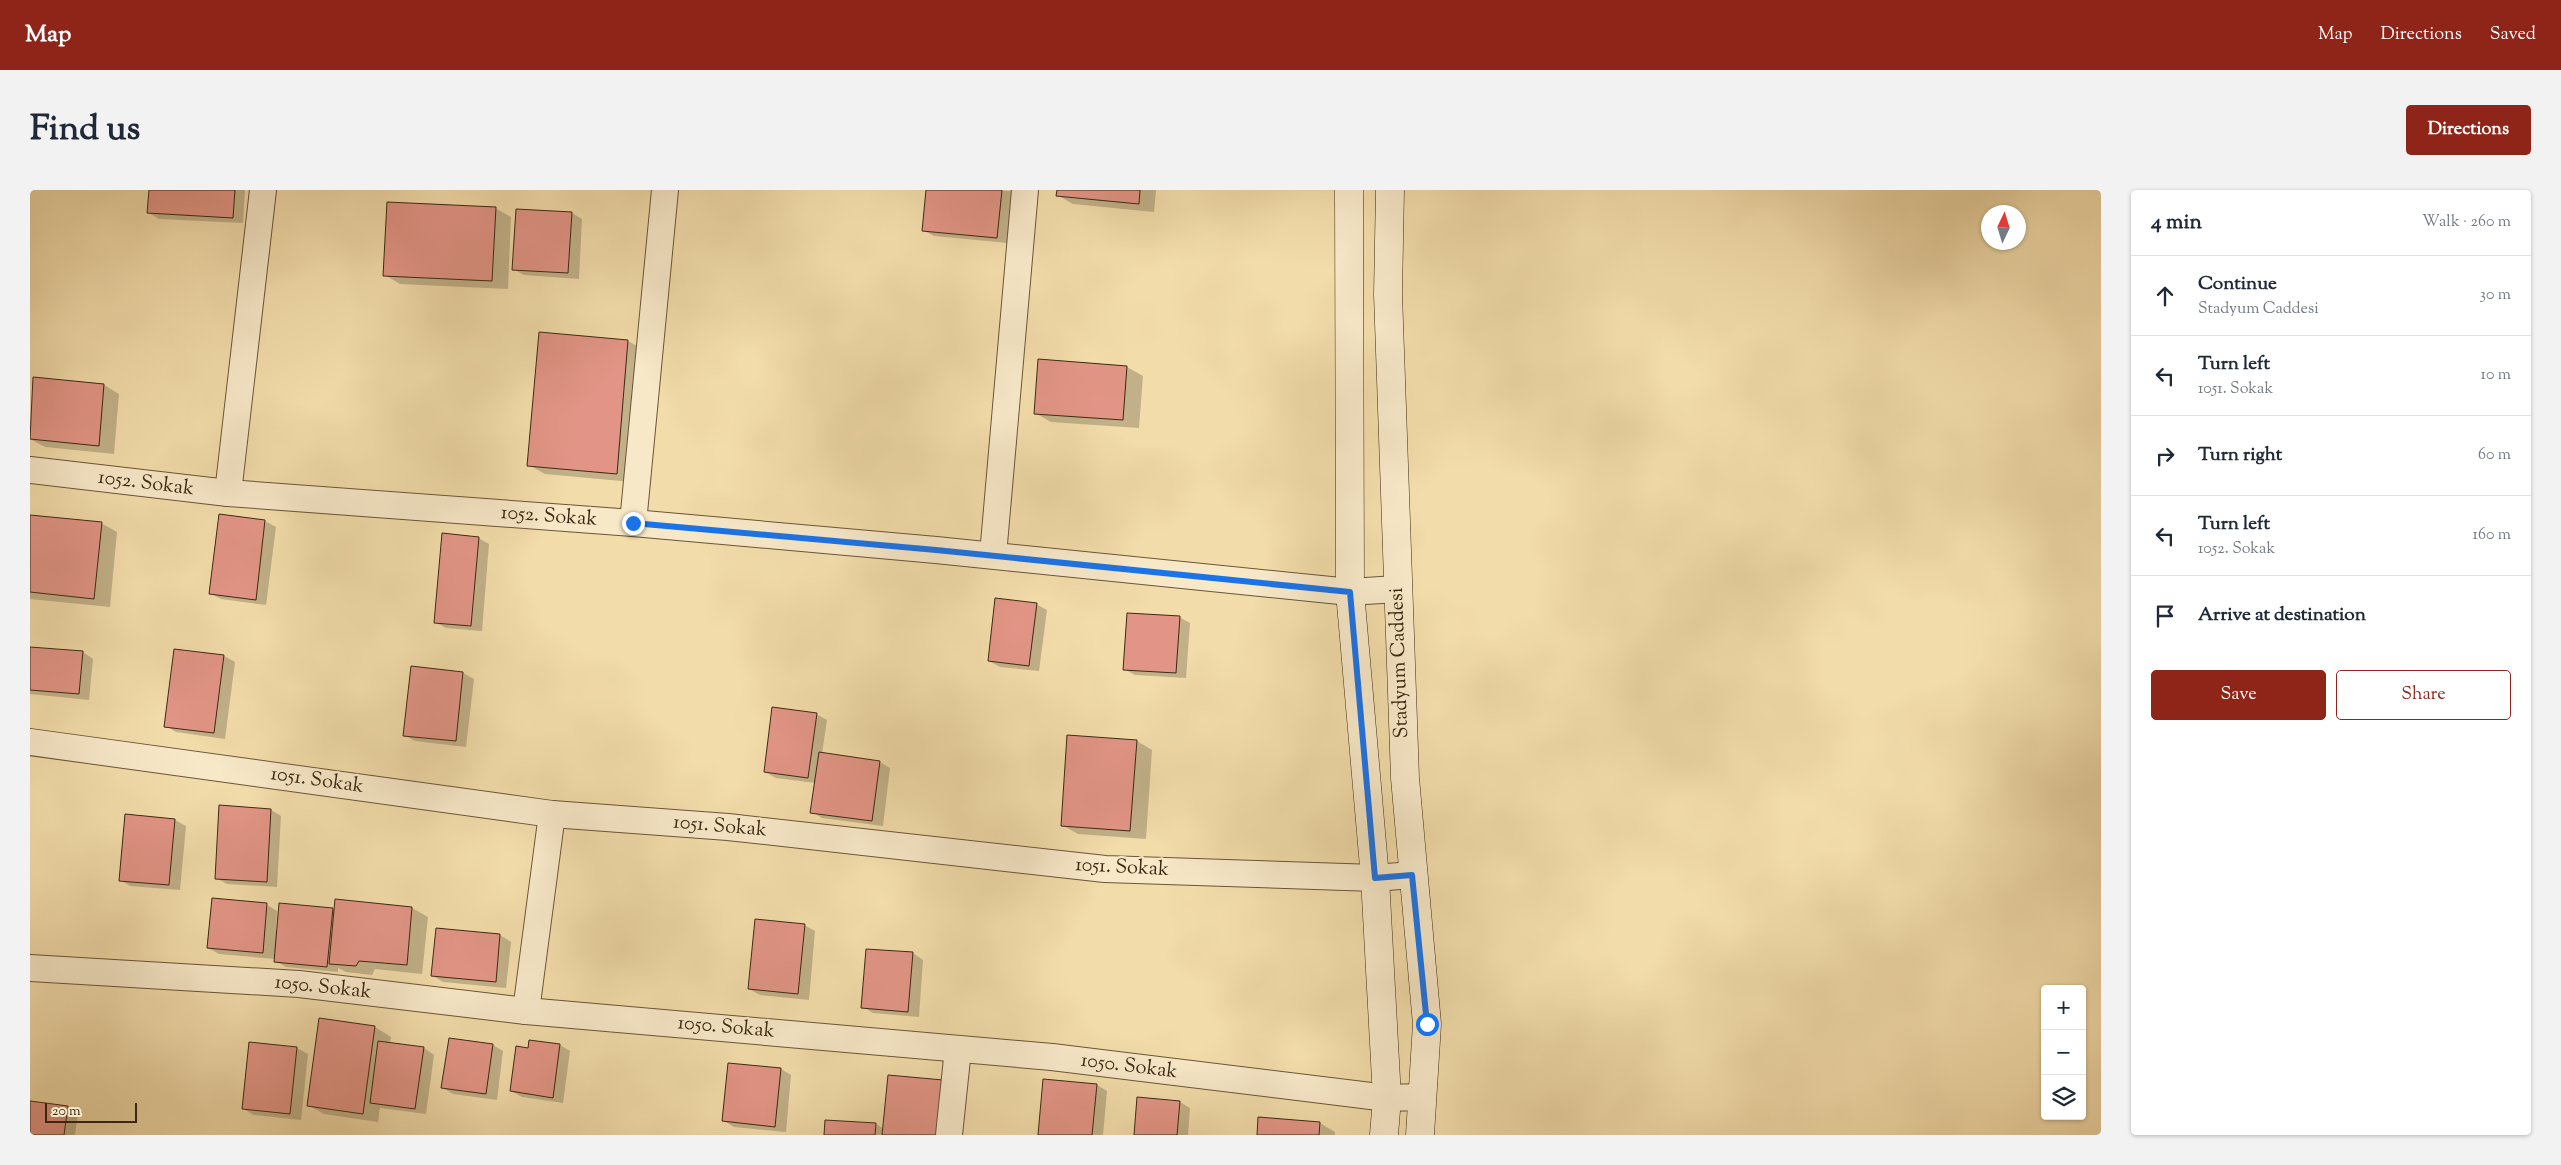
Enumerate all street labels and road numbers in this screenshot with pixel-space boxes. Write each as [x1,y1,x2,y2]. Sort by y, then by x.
street label: 1052. Sokak [96,464,196,504]
street label: 1052. Sokak [500,499,598,535]
street label: Stadyum Caddesi [1383,587,1417,739]
street label: 1051. Sokak [268,760,366,802]
street label: 1051. Sokak [672,808,768,846]
street label: 1051. Sokak [1074,851,1170,885]
street label: 1050. Sokak [273,969,373,1008]
street label: 1050. Sokak [676,1009,776,1047]
street label: 1050. Sokak [1079,1047,1179,1087]

